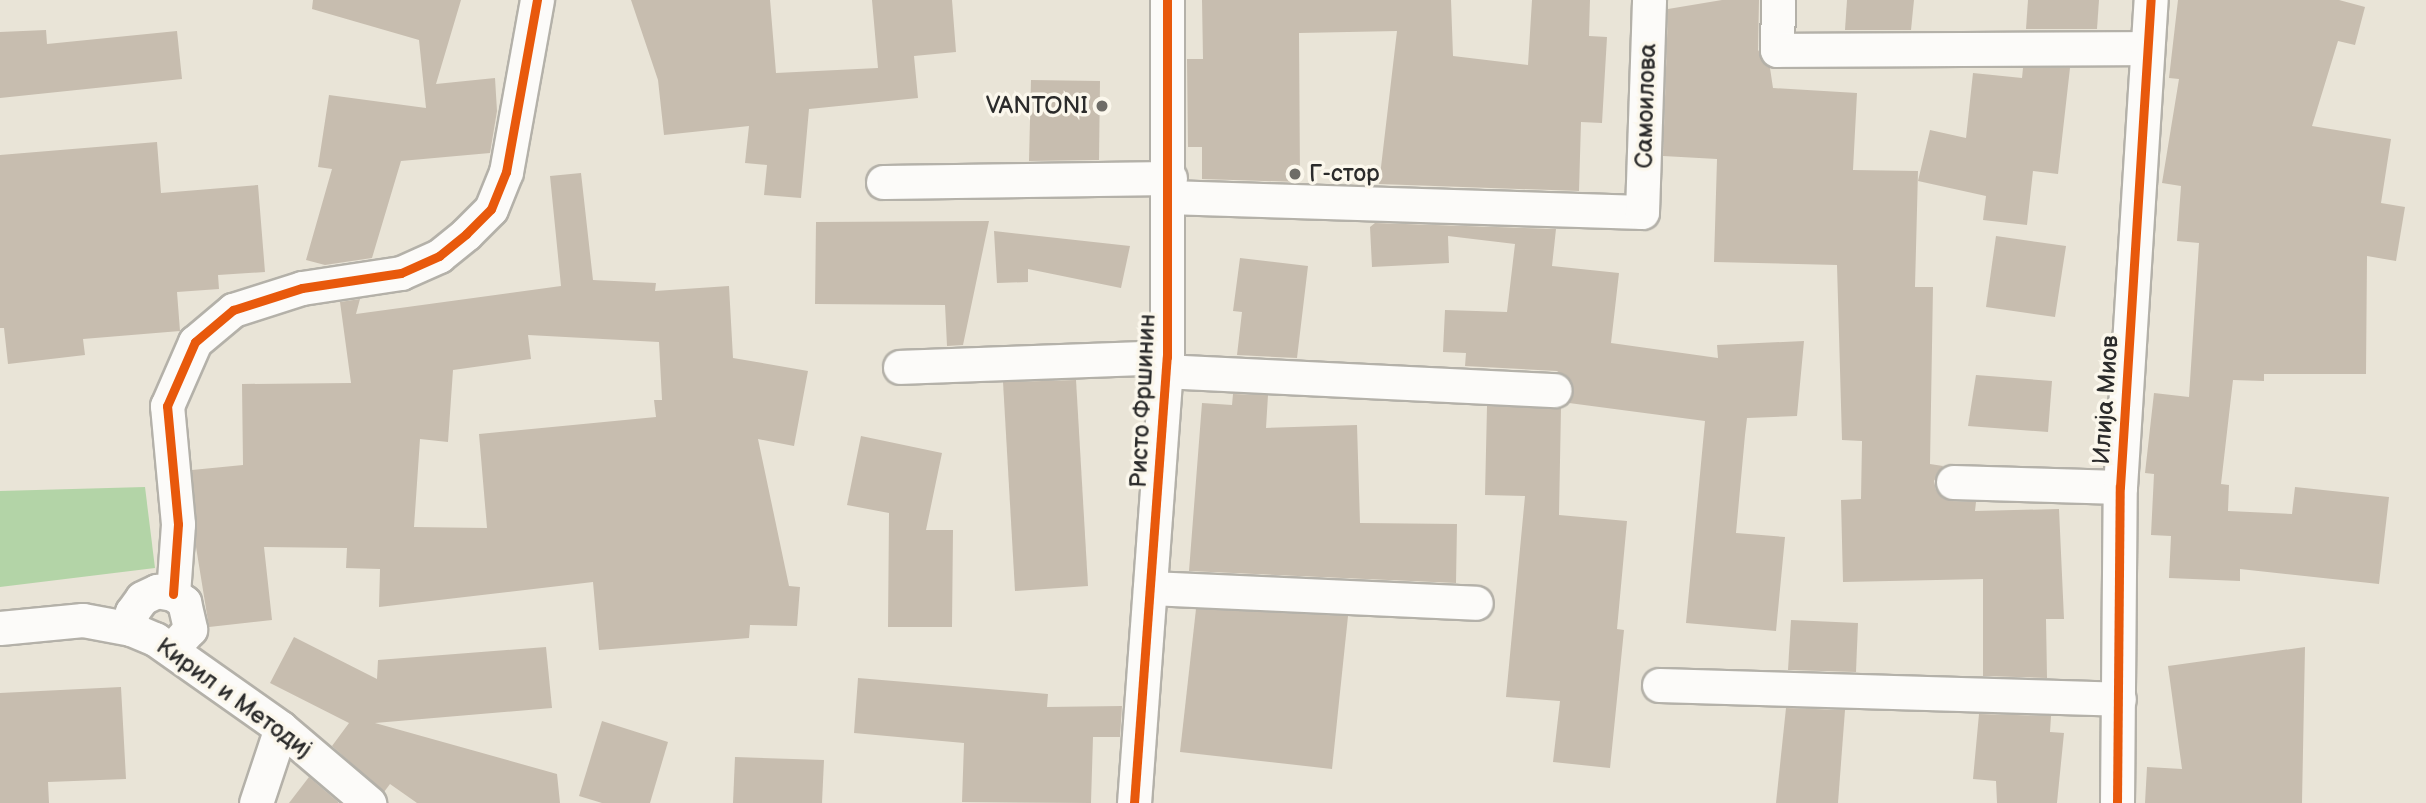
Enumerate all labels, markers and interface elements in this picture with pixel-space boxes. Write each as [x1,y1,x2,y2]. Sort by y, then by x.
street label: Самоилова [1629,43,1663,169]
place label: VANTONI [986,92,1088,120]
marker: VANTONI [1094,98,1110,114]
place label: Г-стор [1309,160,1380,188]
marker: Г-стор [1287,166,1303,182]
street label: Ристо Фршинин [1124,313,1162,489]
street label: Илија Миов [2087,334,2125,466]
street label: Кирил и Методиј [151,632,317,764]

